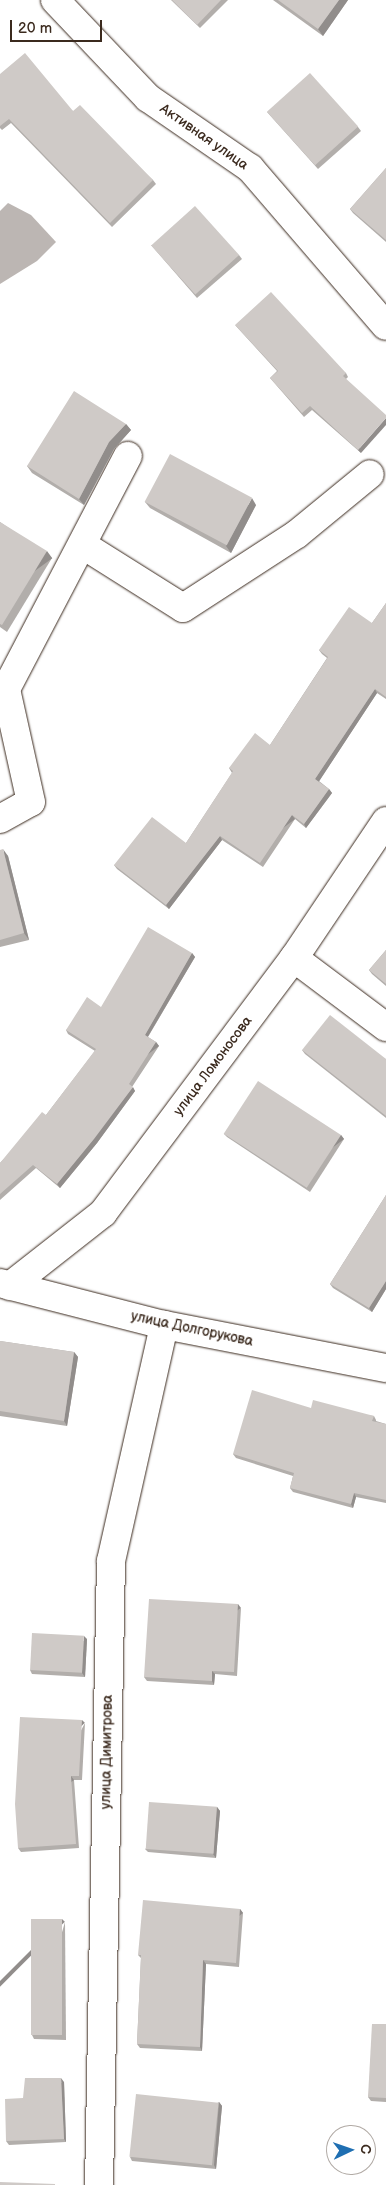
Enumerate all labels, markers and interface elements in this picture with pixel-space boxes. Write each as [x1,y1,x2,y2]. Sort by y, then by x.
scale bar [12,10,105,42]
text: 20 m [18,19,52,38]
street label: Активная улица [157,100,251,174]
street label: улица Ломоносова [170,1013,256,1119]
street label: улица Долгорукова [129,1308,255,1350]
street label: улица Димитрова [98,1695,116,1809]
north arrow [326,2125,376,2175]
text: С [357,2144,374,2155]

